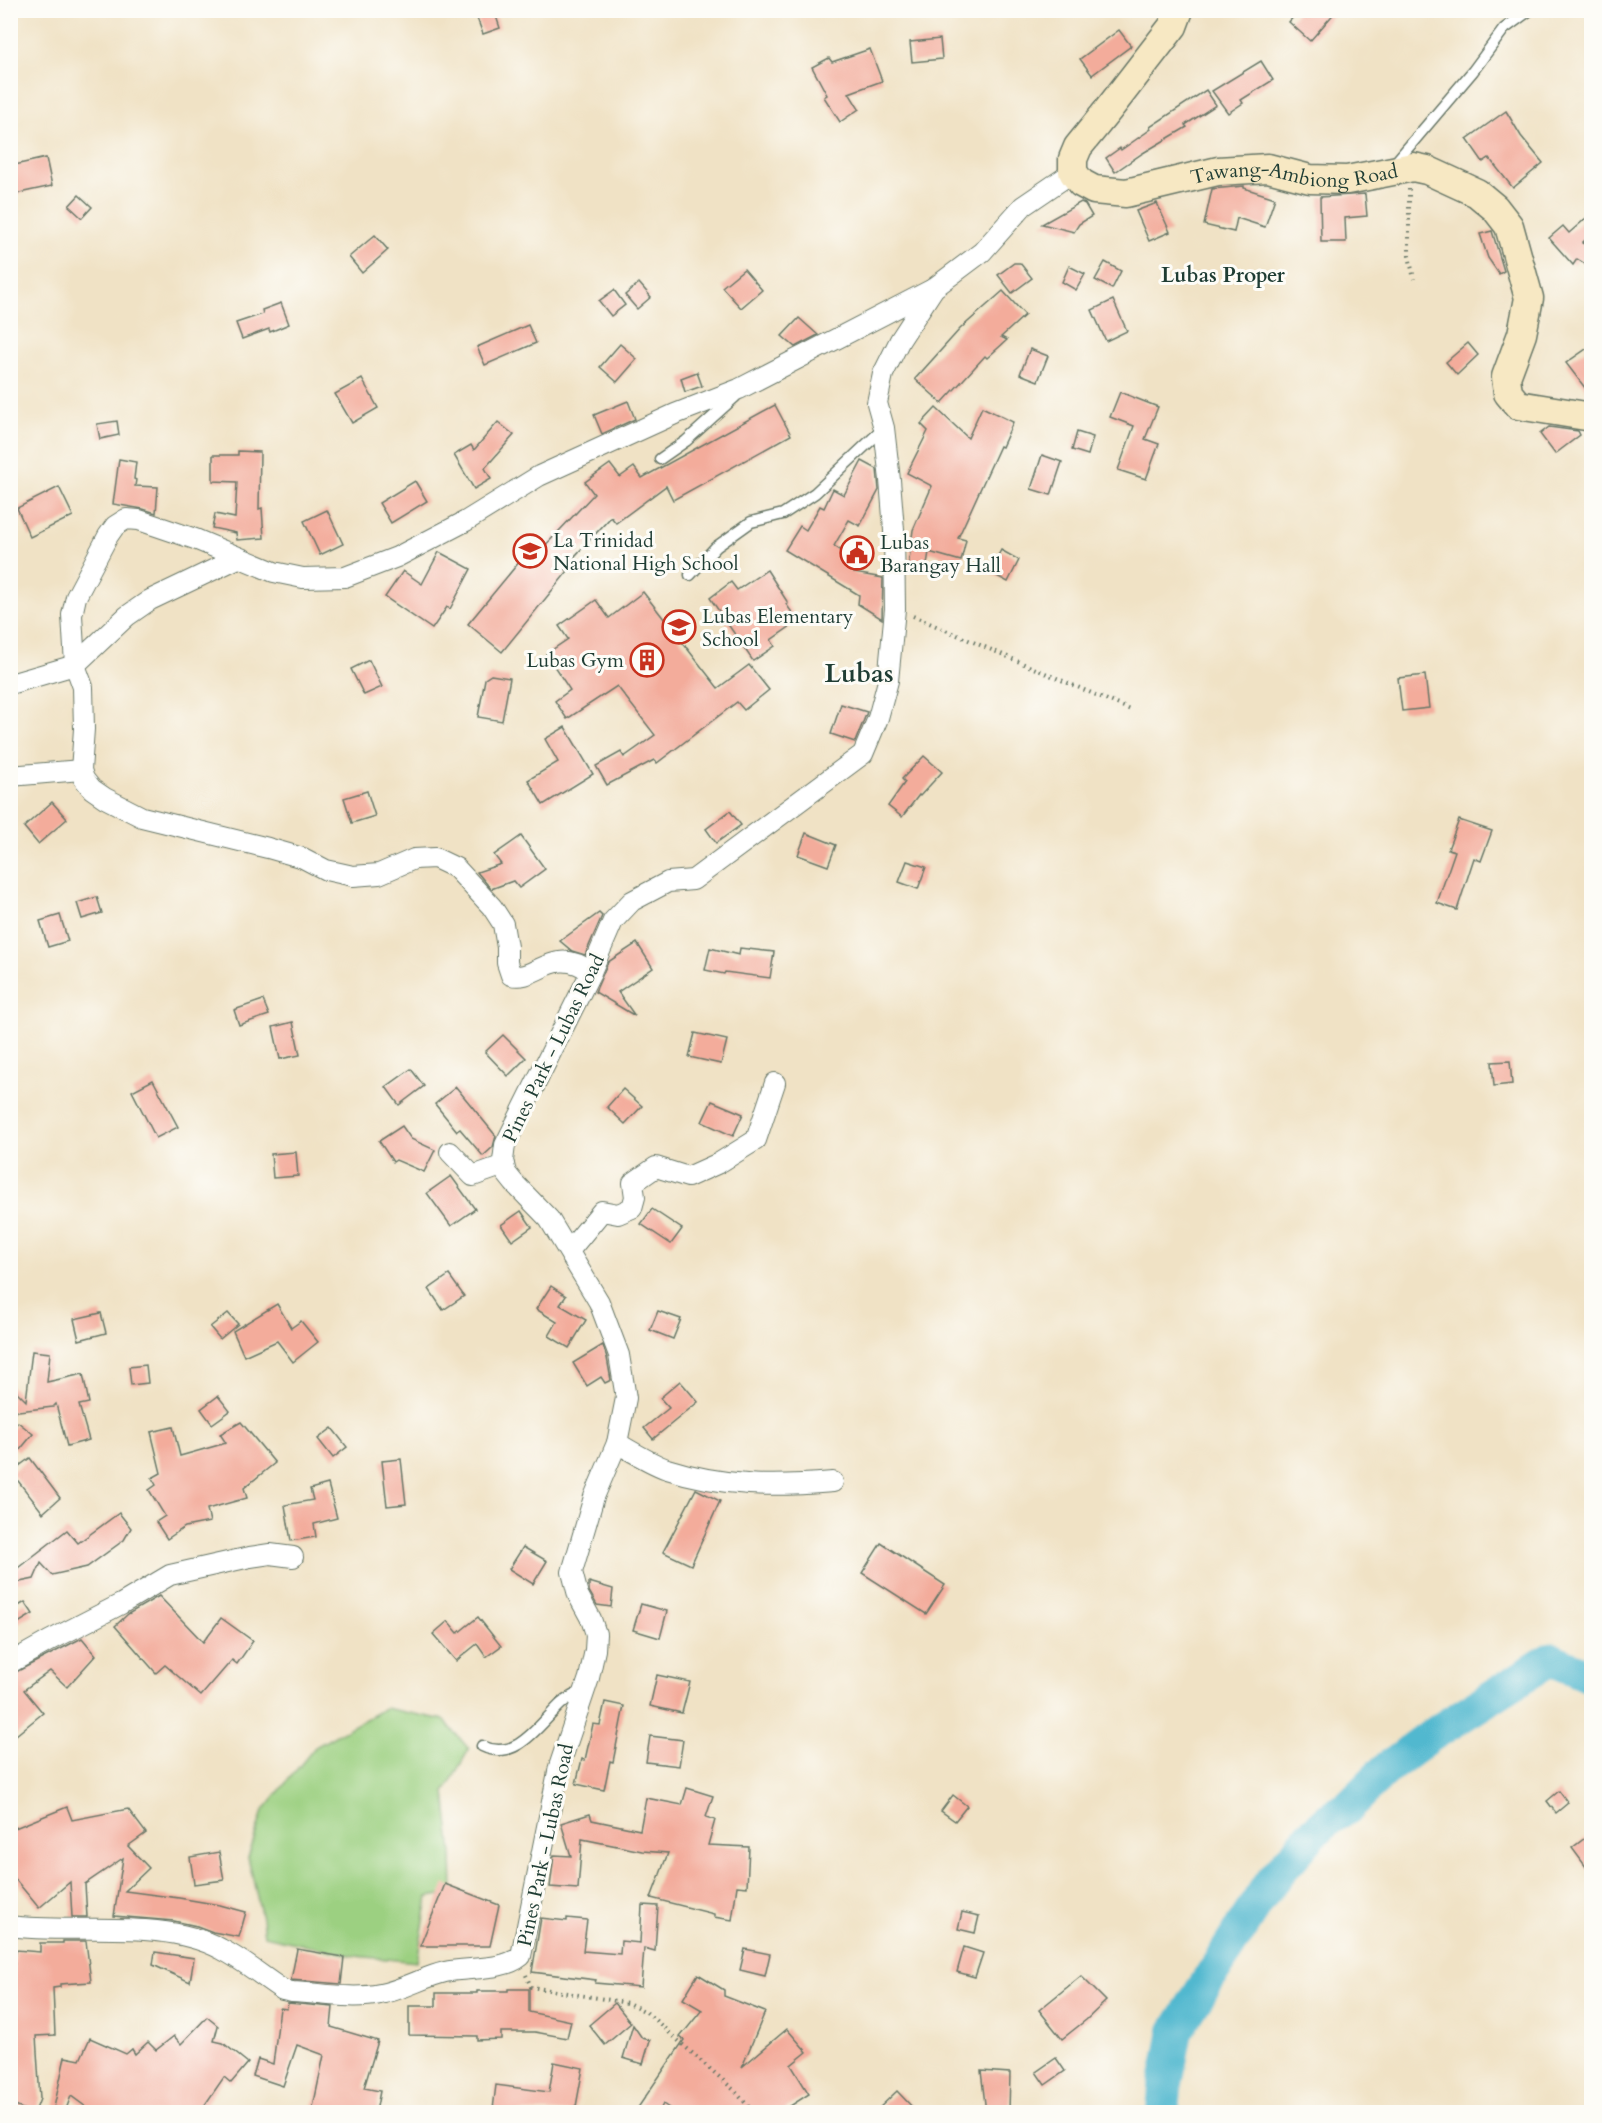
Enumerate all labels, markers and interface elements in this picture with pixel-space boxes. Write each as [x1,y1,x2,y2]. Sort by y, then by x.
street label: Tawang-Ambiong Road [1188,155,1400,194]
district label: Lubas Proper [1161,261,1286,290]
place label: La Trinidad National High School [553,527,739,577]
place label: Lubas Barangay Hall [880,529,1001,579]
school or university icon: La Trinidad National High School [512,533,548,569]
public building icon: Lubas Barangay Hall [839,535,875,571]
place label: Lubas Elementary School [702,603,854,653]
school or university icon: Lubas Elementary School [661,609,697,645]
building icon: Lubas Gym [629,642,665,678]
place label: Lubas Gym [526,647,624,674]
district label: Lubas [824,656,894,691]
street label: Pines Park - Lubas Road [496,949,611,1147]
street label: Pines Park - Lubas Road [511,1741,580,1949]

